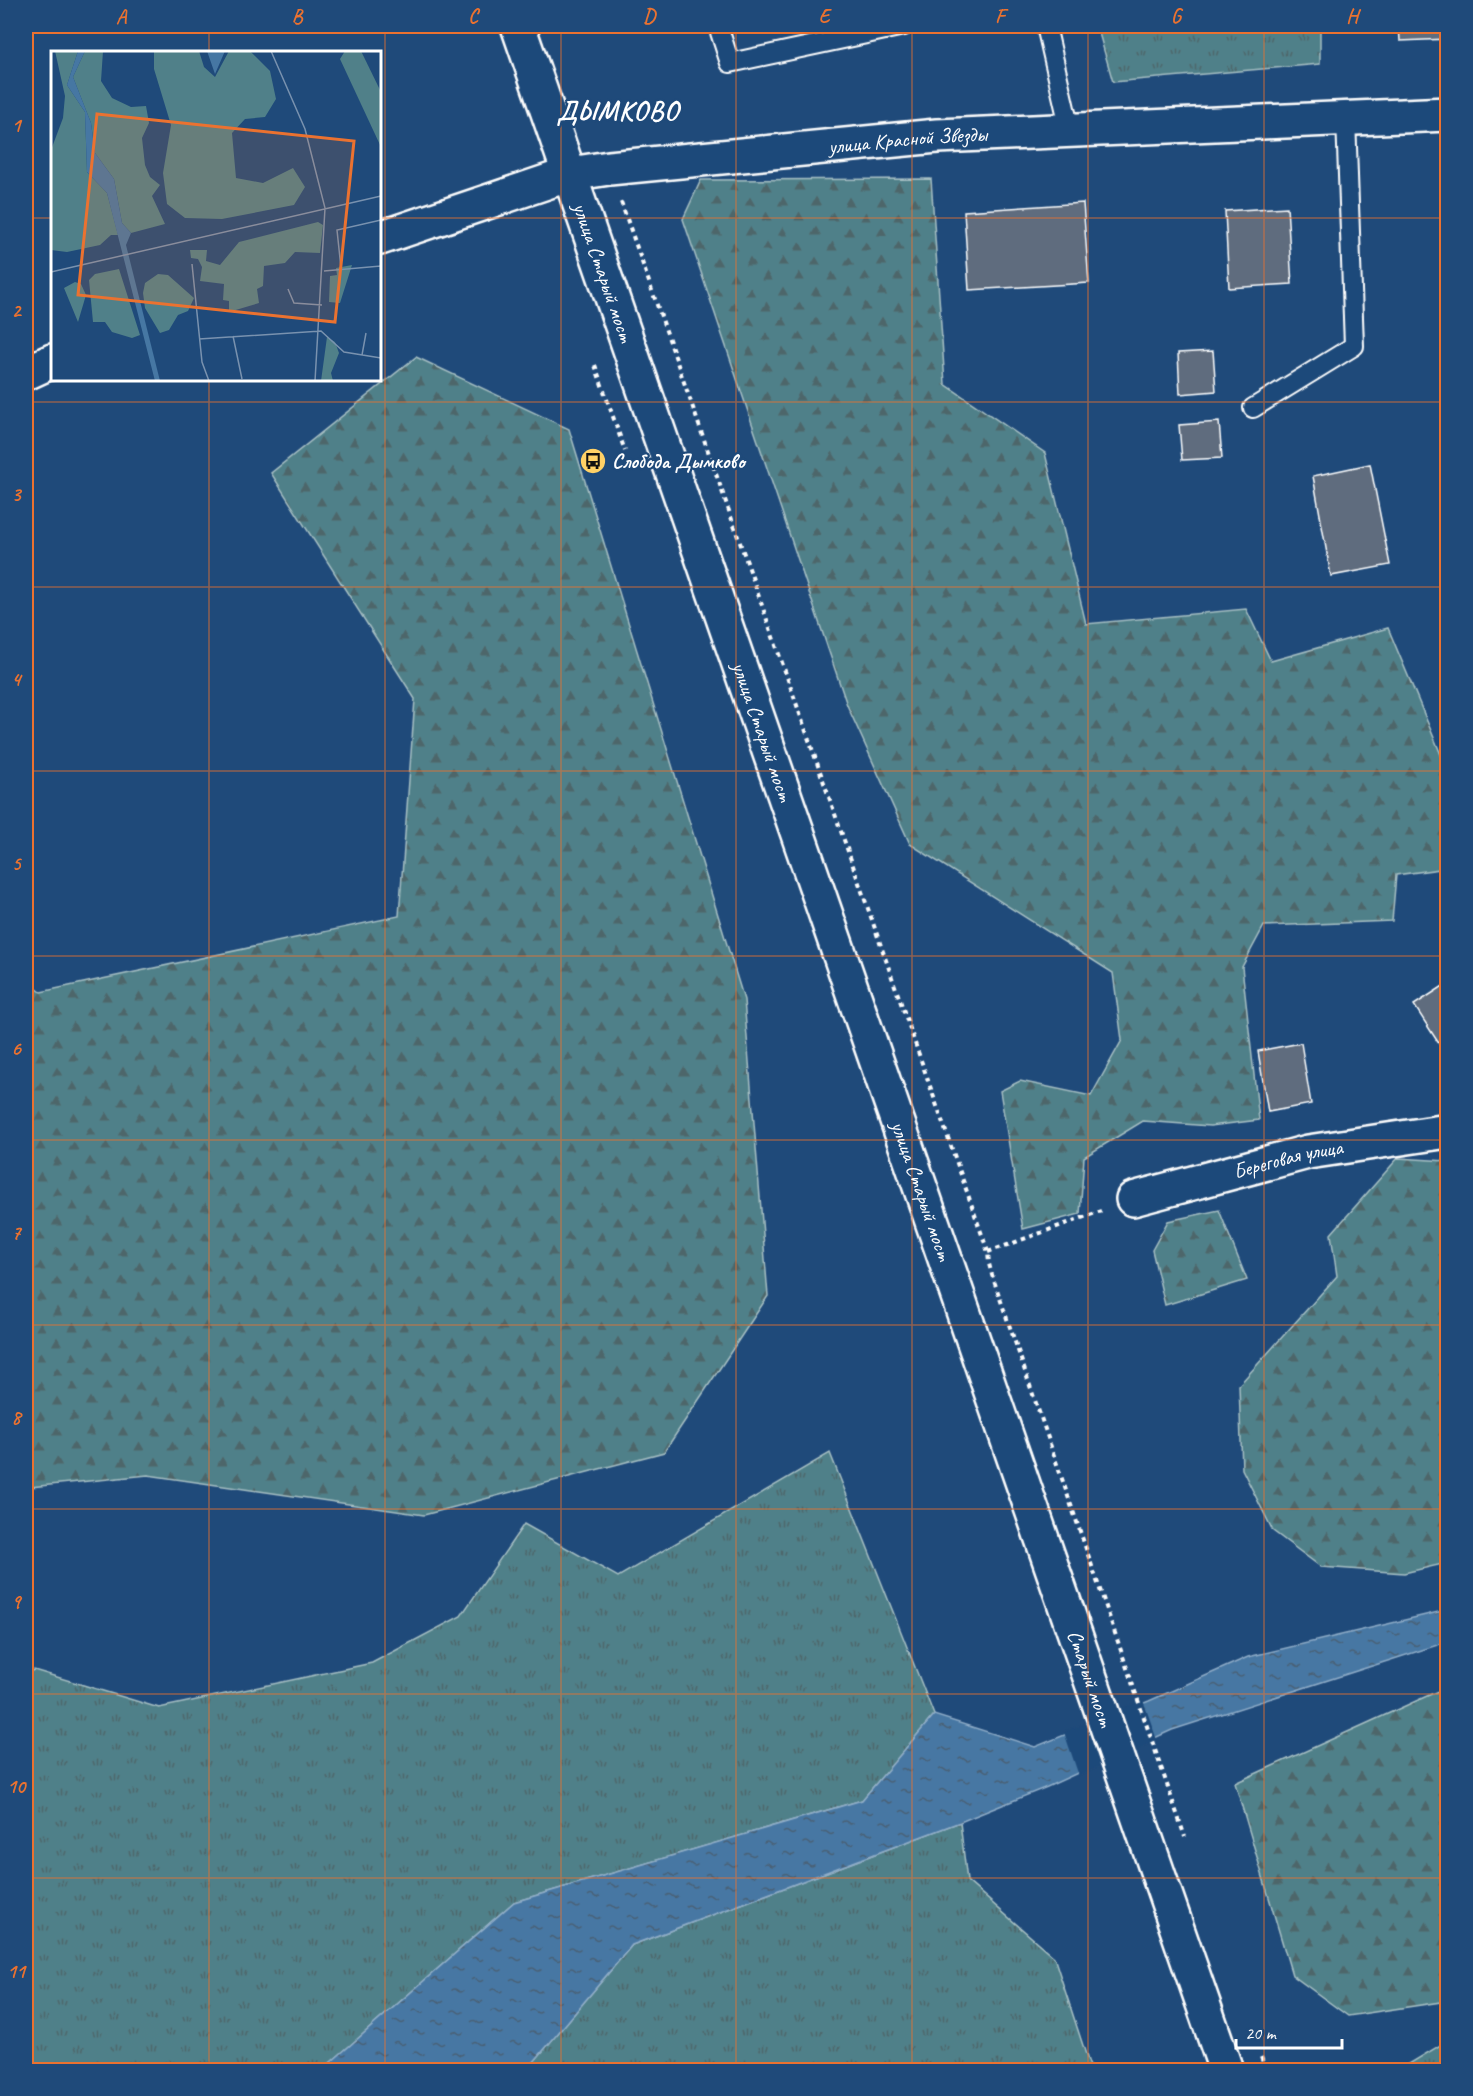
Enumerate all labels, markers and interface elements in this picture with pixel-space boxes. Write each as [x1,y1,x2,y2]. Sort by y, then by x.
text: A [116,4,128,29]
text: B [292,4,304,29]
text: C [468,4,480,29]
text: D [643,4,657,29]
text: E [819,4,833,29]
text: F [995,4,1009,29]
text: G [1171,4,1184,29]
text: H [1346,4,1361,29]
inset map [51,51,381,381]
district label: ДЫМКОВО [557,94,681,128]
text: 1 [12,113,23,138]
street label: улица Красной Звезды [825,121,989,160]
street label: улица Старый мост [567,197,640,347]
text: 2 [12,298,23,323]
bus stop icon: Слобода Дымково [578,446,608,476]
place label: Слобода Дымково [612,448,748,474]
text: 3 [12,482,23,507]
street label: улица Старый мост [726,657,799,806]
text: 4 [12,667,24,692]
text: 5 [12,851,23,876]
text: 6 [11,1036,22,1061]
street label: улица Старый мост [885,1116,958,1266]
street label: Береговая улица [1230,1134,1346,1185]
text: 7 [12,1220,23,1245]
text: 8 [12,1405,24,1430]
text: 9 [12,1589,23,1614]
street label: Старый мост [1062,1627,1120,1732]
text: 10 [7,1774,27,1799]
text: 11 [7,1959,27,1984]
scale bar [1236,2012,1342,2050]
text: 20 m [1245,2022,1278,2044]

